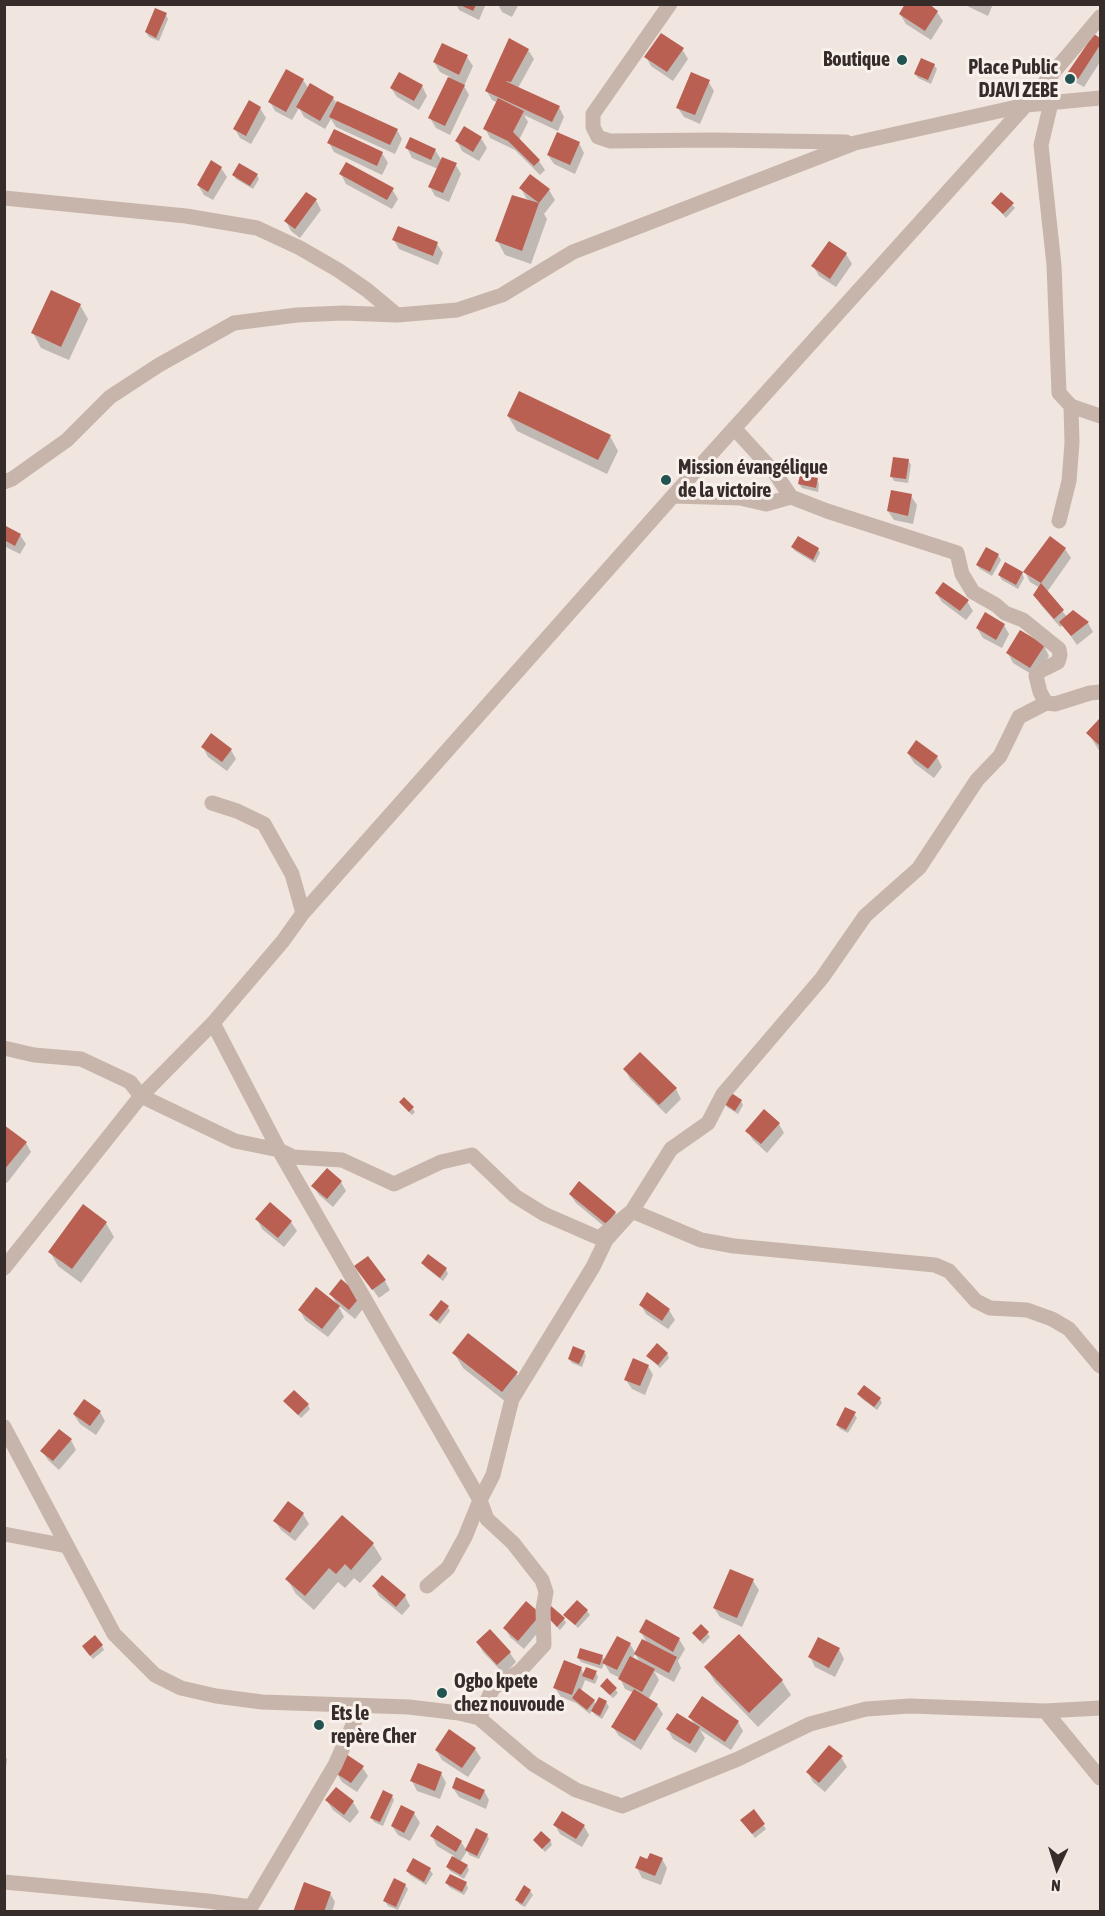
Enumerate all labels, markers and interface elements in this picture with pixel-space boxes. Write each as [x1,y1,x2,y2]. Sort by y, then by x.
place label: Boutique [823,48,890,72]
marker: Boutique [895,53,909,67]
place label: Place Public DJAVI ZEBE [968,56,1058,103]
marker: Place Public DJAVI ZEBE [1063,72,1077,86]
place label: Mission évangélique de la victoire [678,456,828,503]
marker: Mission évangélique de la victoire [659,473,673,487]
place label: Ogbo kpete chez nouvoude [454,1670,565,1717]
marker: Ogbo kpete chez nouvoude [435,1686,449,1700]
place label: Ets le repère Cher [331,1702,416,1749]
marker: Ets le repère Cher [312,1718,326,1732]
north arrow [1027,1838,1087,1898]
text: N [1050,1877,1061,1895]

